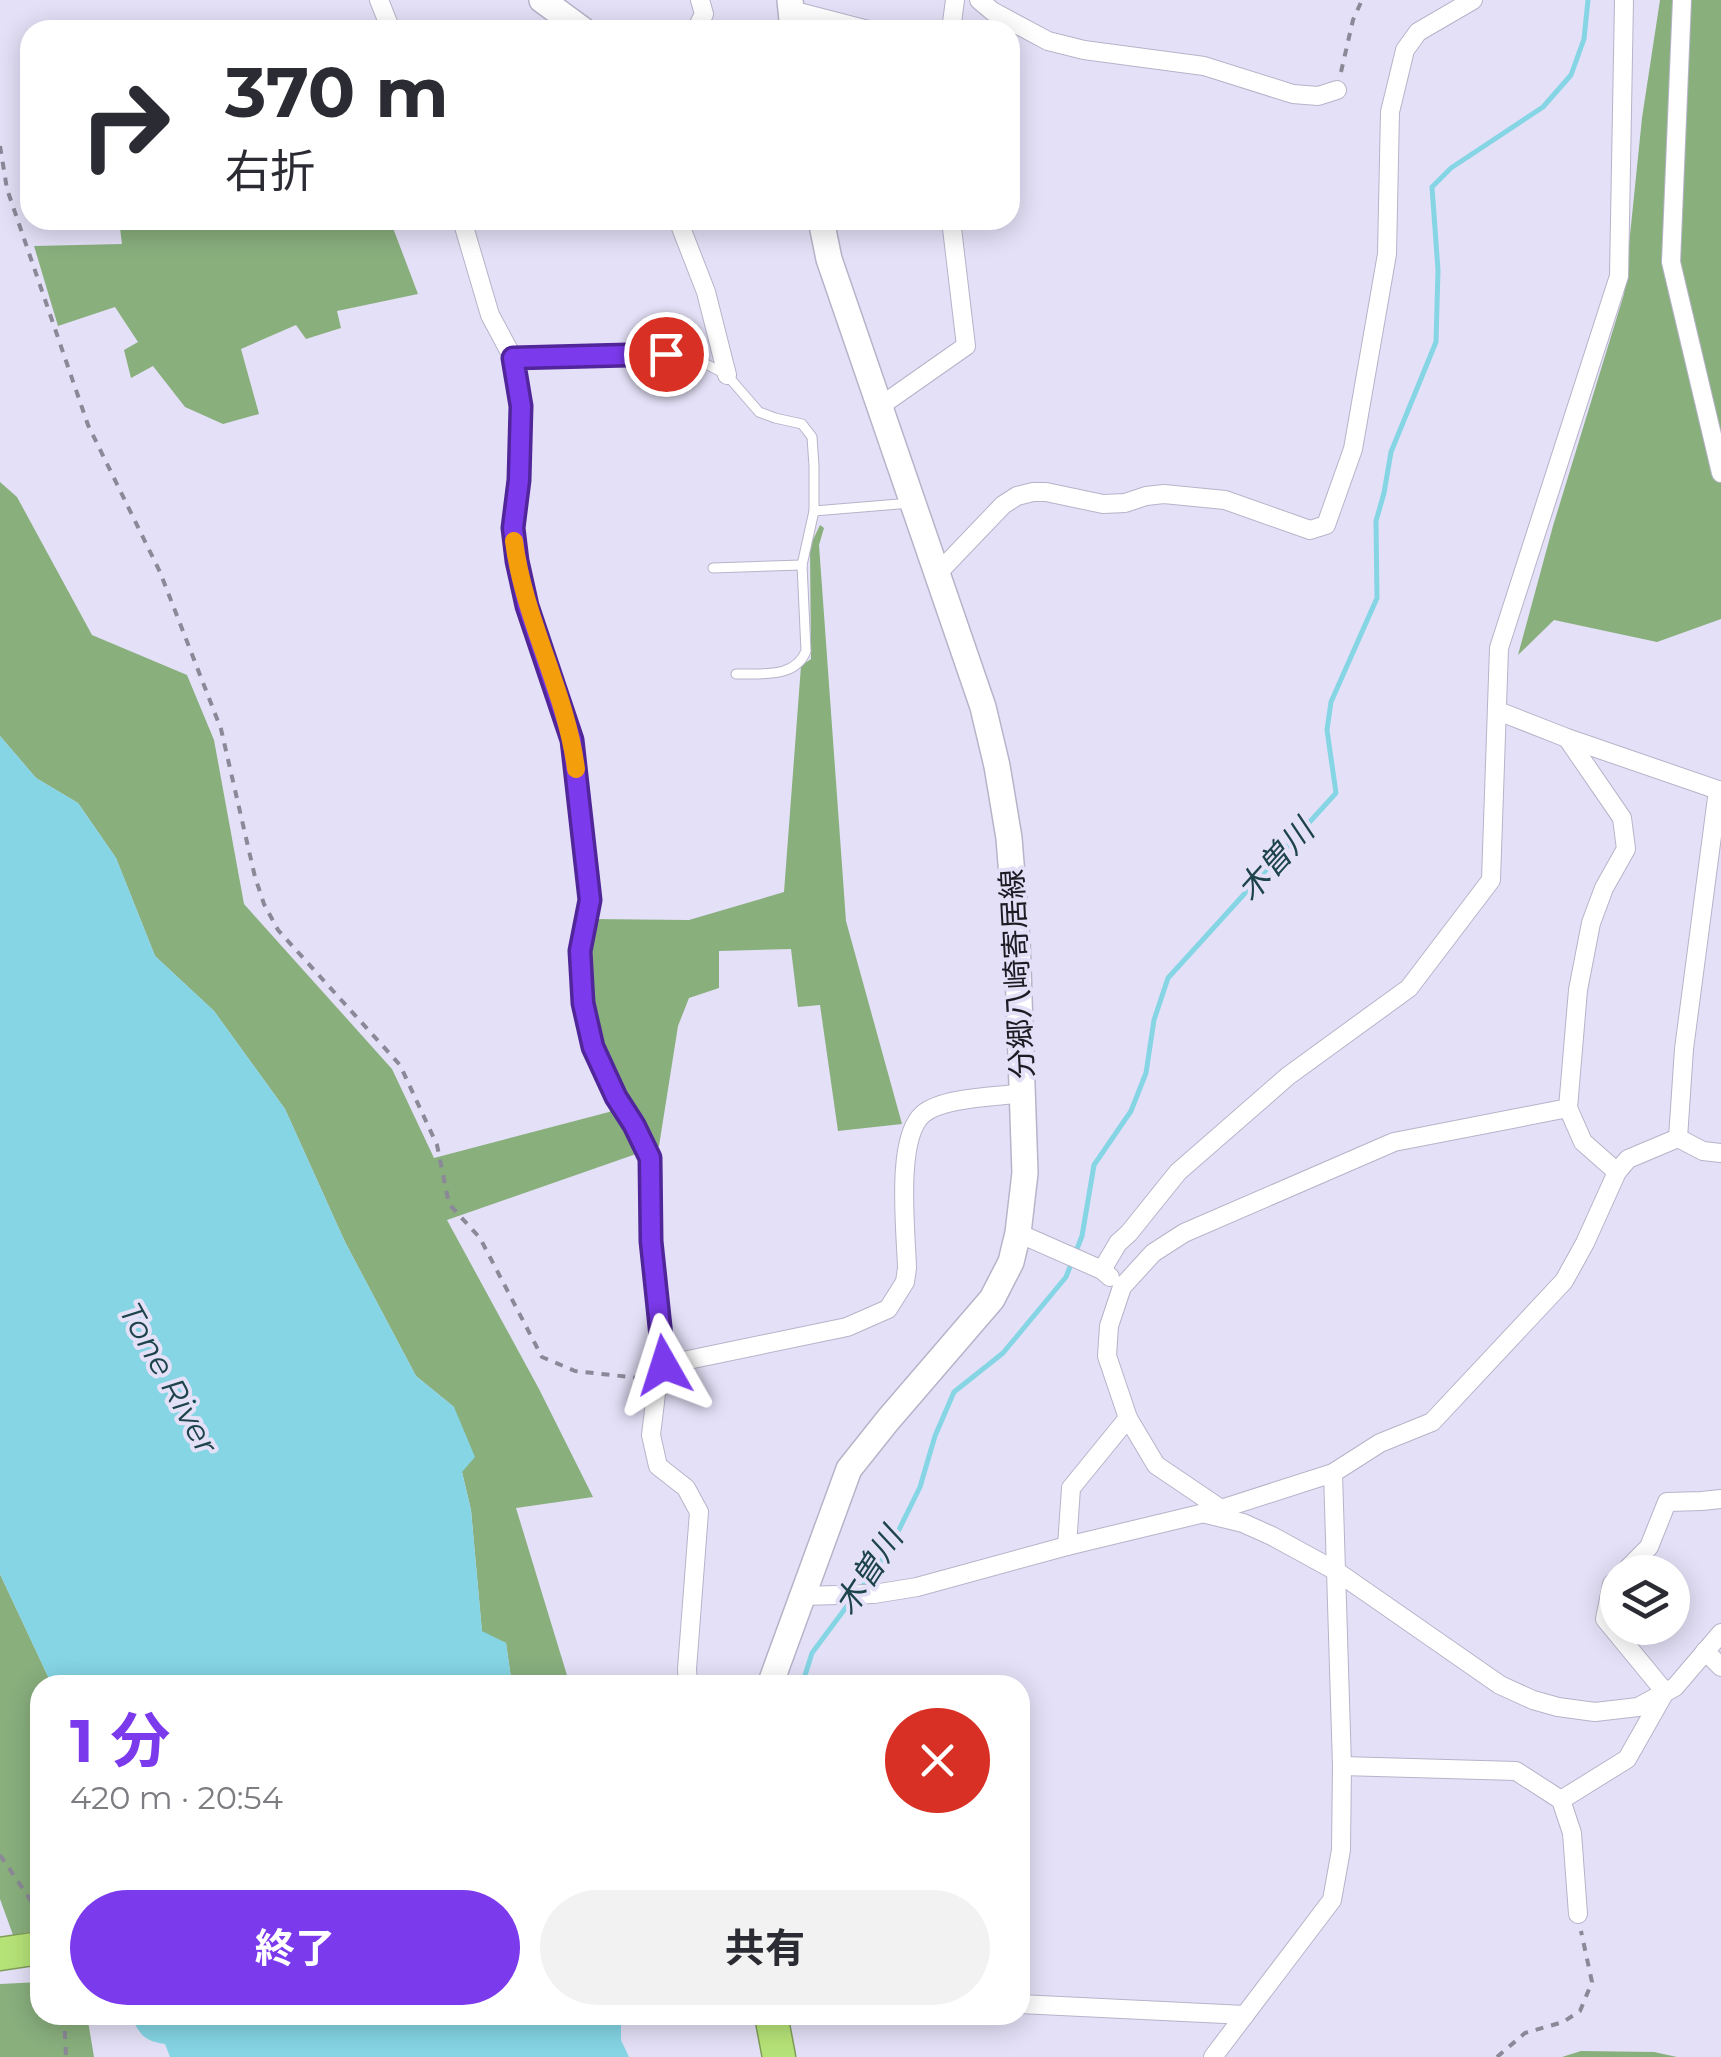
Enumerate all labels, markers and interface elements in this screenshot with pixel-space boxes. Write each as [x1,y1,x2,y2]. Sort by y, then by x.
text: 370 m [225,49,449,135]
icon: right [60,60,190,190]
text: 右折 [225,143,315,198]
pin [624,312,709,397]
icon: arrive [639,327,694,382]
water label: 木曽川 [1228,809,1324,909]
street label: 分郷八崎寄居線 [993,868,1041,1080]
water label: Tone River [112,1296,227,1461]
position arrow [612,1313,716,1417]
water label: 木曽川 [825,1518,912,1622]
map controls [1600,1555,1690,1645]
button: layers [1600,1555,1690,1645]
text: 1 分 [70,1704,171,1777]
button: close [885,1708,990,1813]
text: 420 m · 20:54 [70,1778,283,1817]
button: 終了 [70,1890,520,2005]
button: 共有 [540,1890,990,2005]

